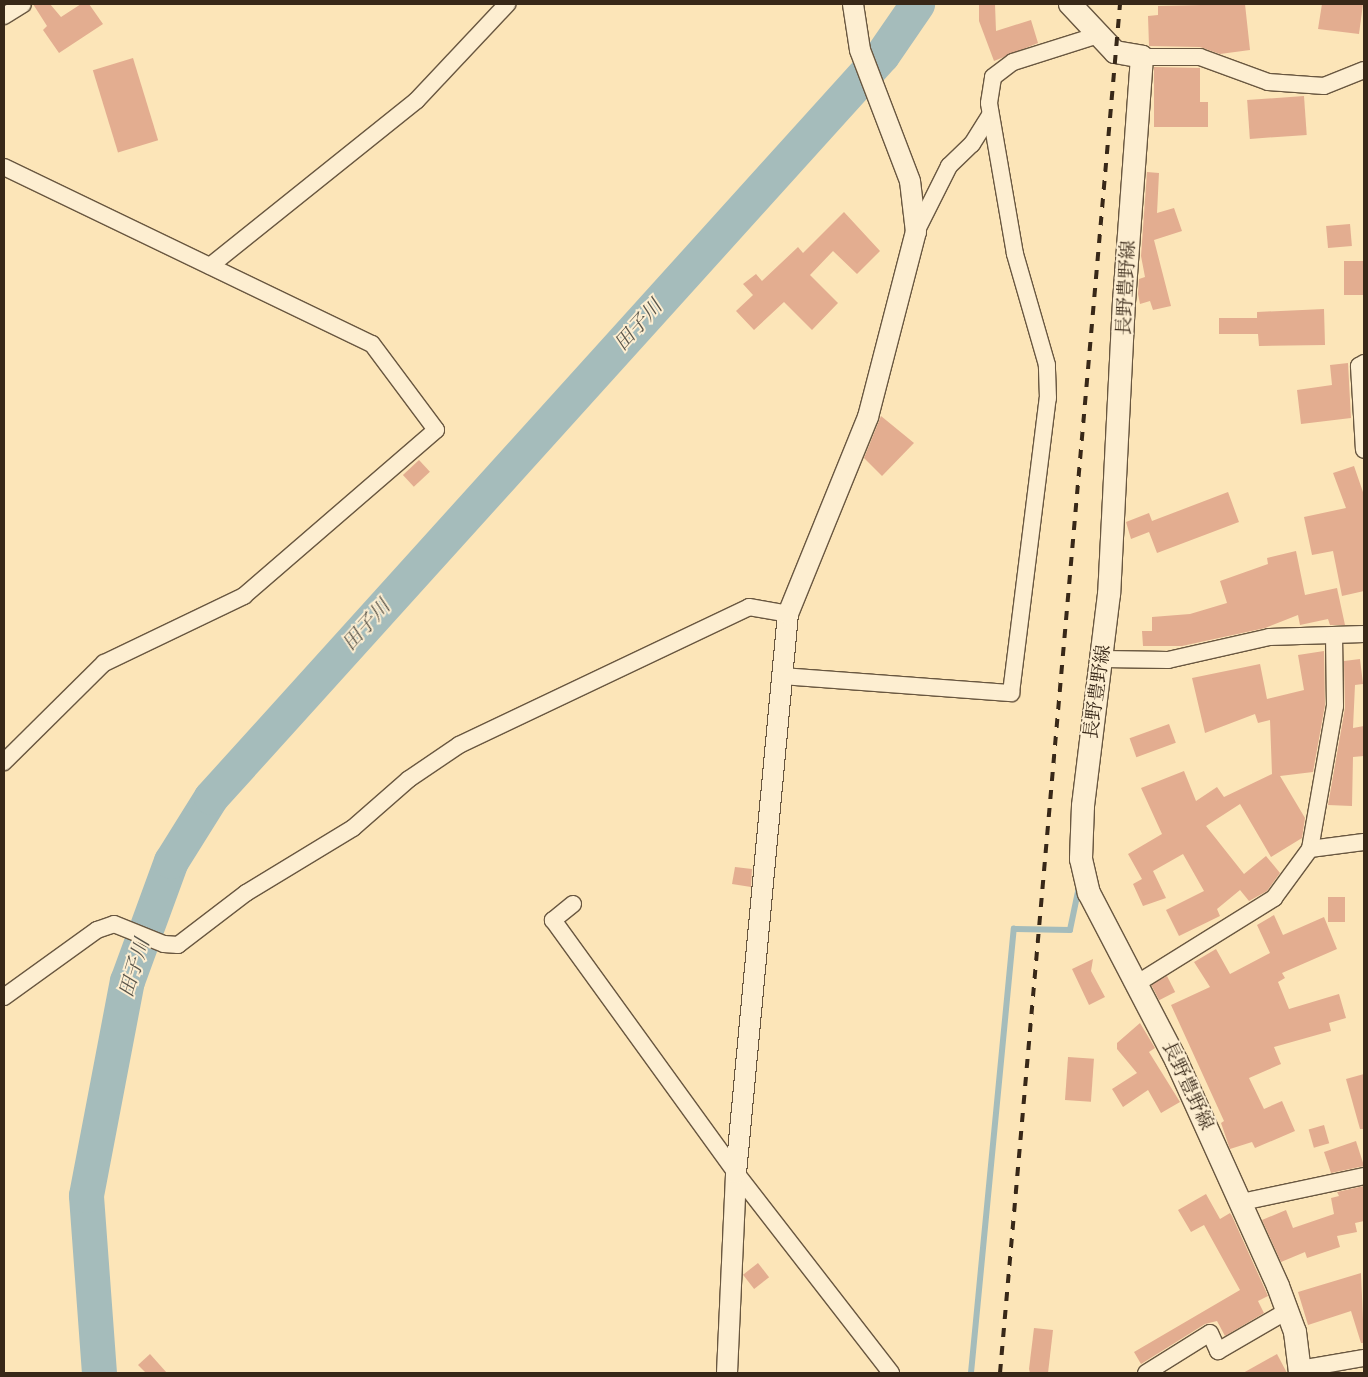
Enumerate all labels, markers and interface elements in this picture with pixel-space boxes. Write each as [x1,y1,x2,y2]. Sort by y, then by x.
street label: 長野豊野線 [1113,240,1141,336]
water label: 田子川 [609,295,667,355]
water label: 田子川 [337,595,395,655]
street label: 長野豊野線 [1080,643,1116,741]
water label: 田子川 [114,936,154,1000]
street label: 長野豊野線 [1157,1038,1217,1134]

